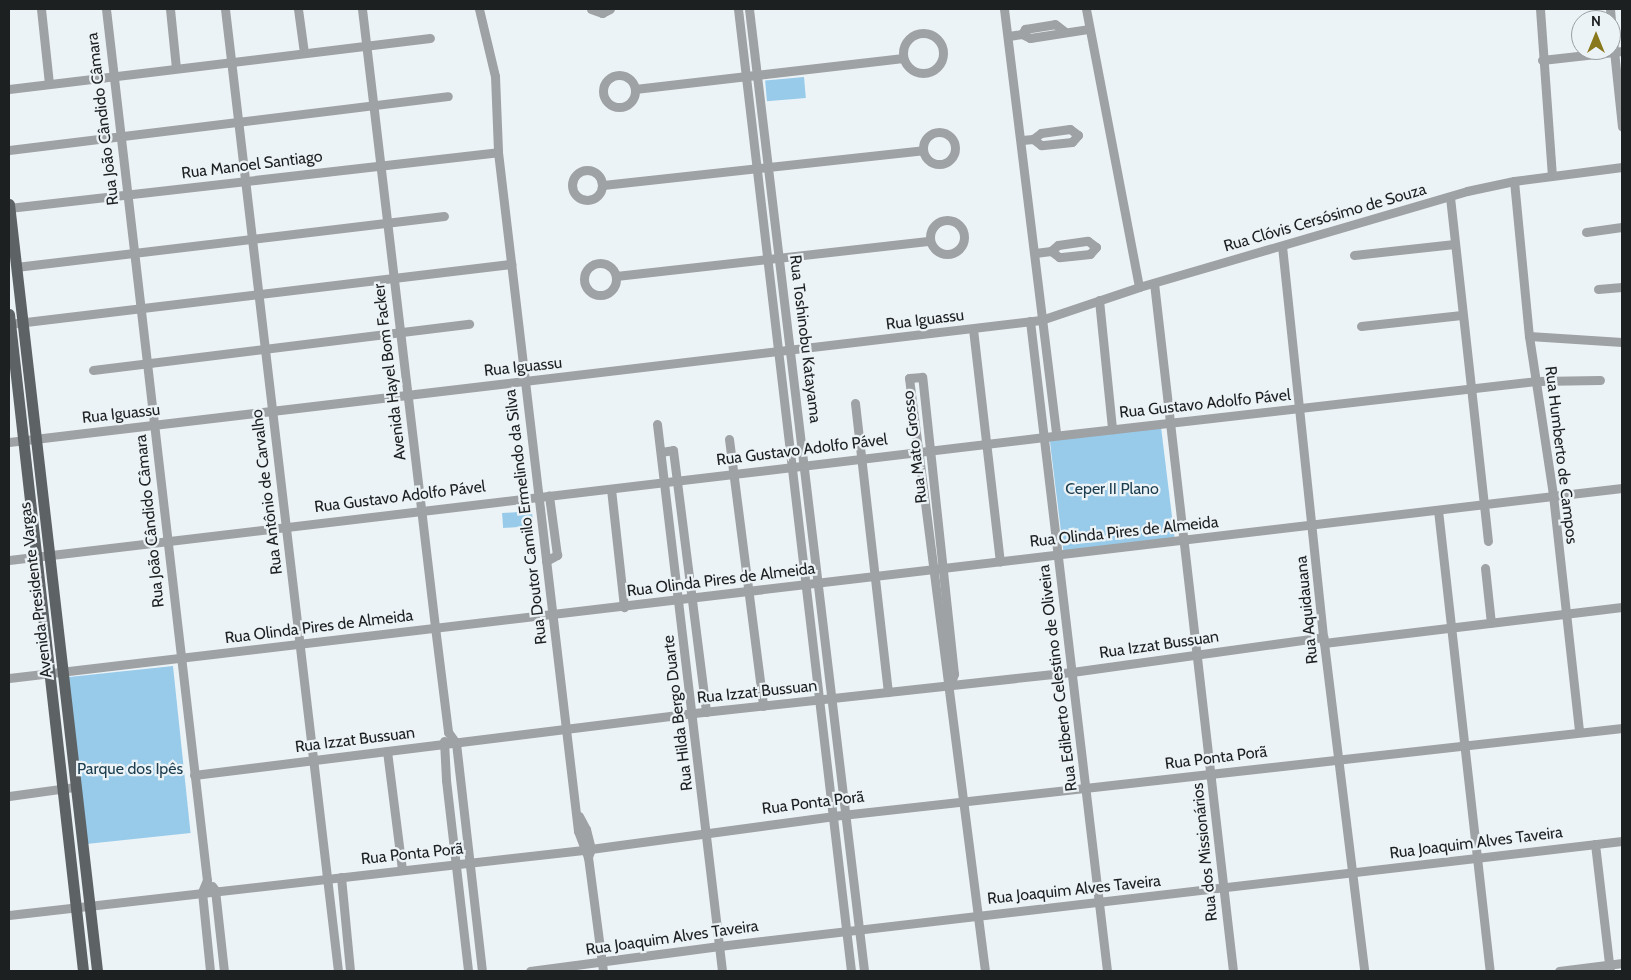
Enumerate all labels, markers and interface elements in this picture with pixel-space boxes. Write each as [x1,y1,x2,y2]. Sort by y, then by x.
north arrow [1571,10,1621,60]
text: N [1591,12,1601,30]
street label: Rua João Cândido Câmara [83,32,123,206]
street label: Rua Manoel Santiago [180,147,324,183]
street label: Rua Clóvis Cersósimo de Souza [1221,180,1429,256]
street label: Rua Toshinobu Katayama [785,254,825,424]
street label: Avenida Hayel Bom Facker [370,282,410,462]
street label: Rua Iguassu [885,306,965,334]
street label: Rua Iguassu [483,353,563,381]
street label: Rua Humberto de Campos [1541,365,1581,545]
street label: Rua Gustavo Adolfo Pável [1118,385,1292,423]
street label: Rua Doutor Camilo Ermelindo da Silva [501,388,551,646]
street label: Rua Mato Grosso [899,389,931,505]
street label: Rua Iguassu [81,400,161,428]
street label: Rua Antônio de Carvalho [247,408,287,576]
street label: Rua Gustavo Adolfo Pável [715,430,889,470]
street label: Rua João Cândido Câmara [131,434,169,608]
street label: Rua Gustavo Adolfo Pável [313,477,487,517]
park label: Ceper II Plano [1065,479,1159,499]
street label: Avenida Presidente Vargas [16,501,56,679]
street label: Rua Olinda Pires de Almeida [1029,513,1219,551]
street label: Rua Aquidauana [1292,555,1322,665]
street label: Rua Olinda Pires de Almeida [626,559,816,601]
street label: Rua Ediberto Celestino de Oliveira [1035,564,1081,792]
street label: Rua Olinda Pires de Almeida [224,606,414,648]
street label: Rua Izzat Bussuan [1098,627,1220,663]
street label: Rua Hilda Bergo Duarte [659,634,697,792]
street label: Rua Izzat Bussuan [696,676,818,708]
street label: Rua Izzat Bussuan [294,723,416,757]
street label: Rua Ponta Porã [1164,742,1268,774]
park label: Parque dos Ipês [77,759,183,779]
street label: Rua dos Missionários [1188,782,1222,922]
street label: Rua Ponta Porã [761,787,865,819]
street label: Rua Joaquim Alves Taveira [1388,823,1564,863]
street label: Rua Ponta Porã [360,839,464,869]
street label: Rua Joaquim Alves Taveira [986,871,1162,909]
street label: Rua Joaquim Alves Taveira [584,916,760,960]

